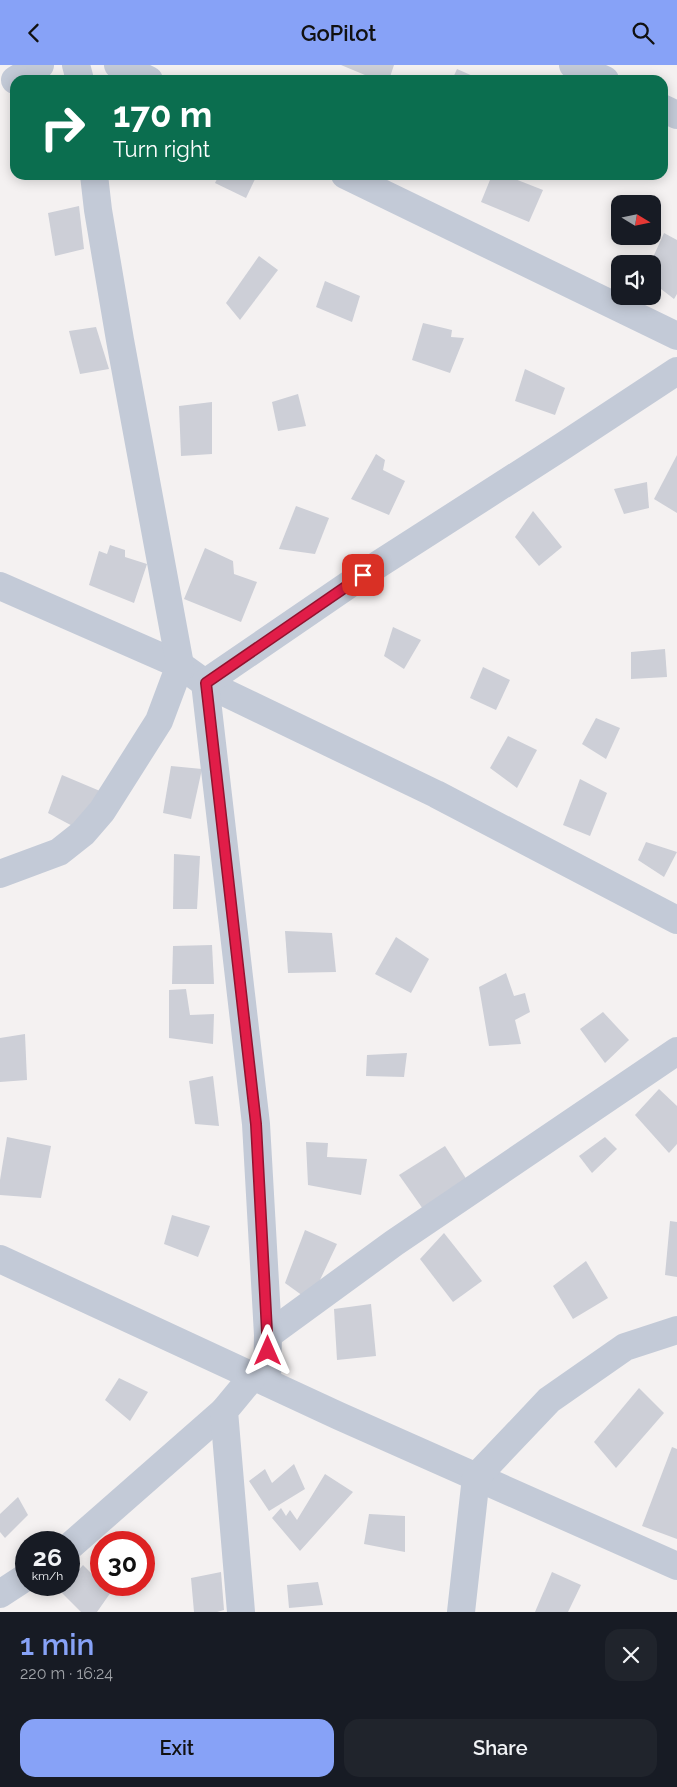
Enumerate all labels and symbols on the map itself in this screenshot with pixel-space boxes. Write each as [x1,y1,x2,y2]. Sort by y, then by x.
north arrow [611,195,661,245]
pin [342,554,384,596]
position arrow [241,1324,293,1376]
speed limit sign: 30 [90,1531,155,1596]

